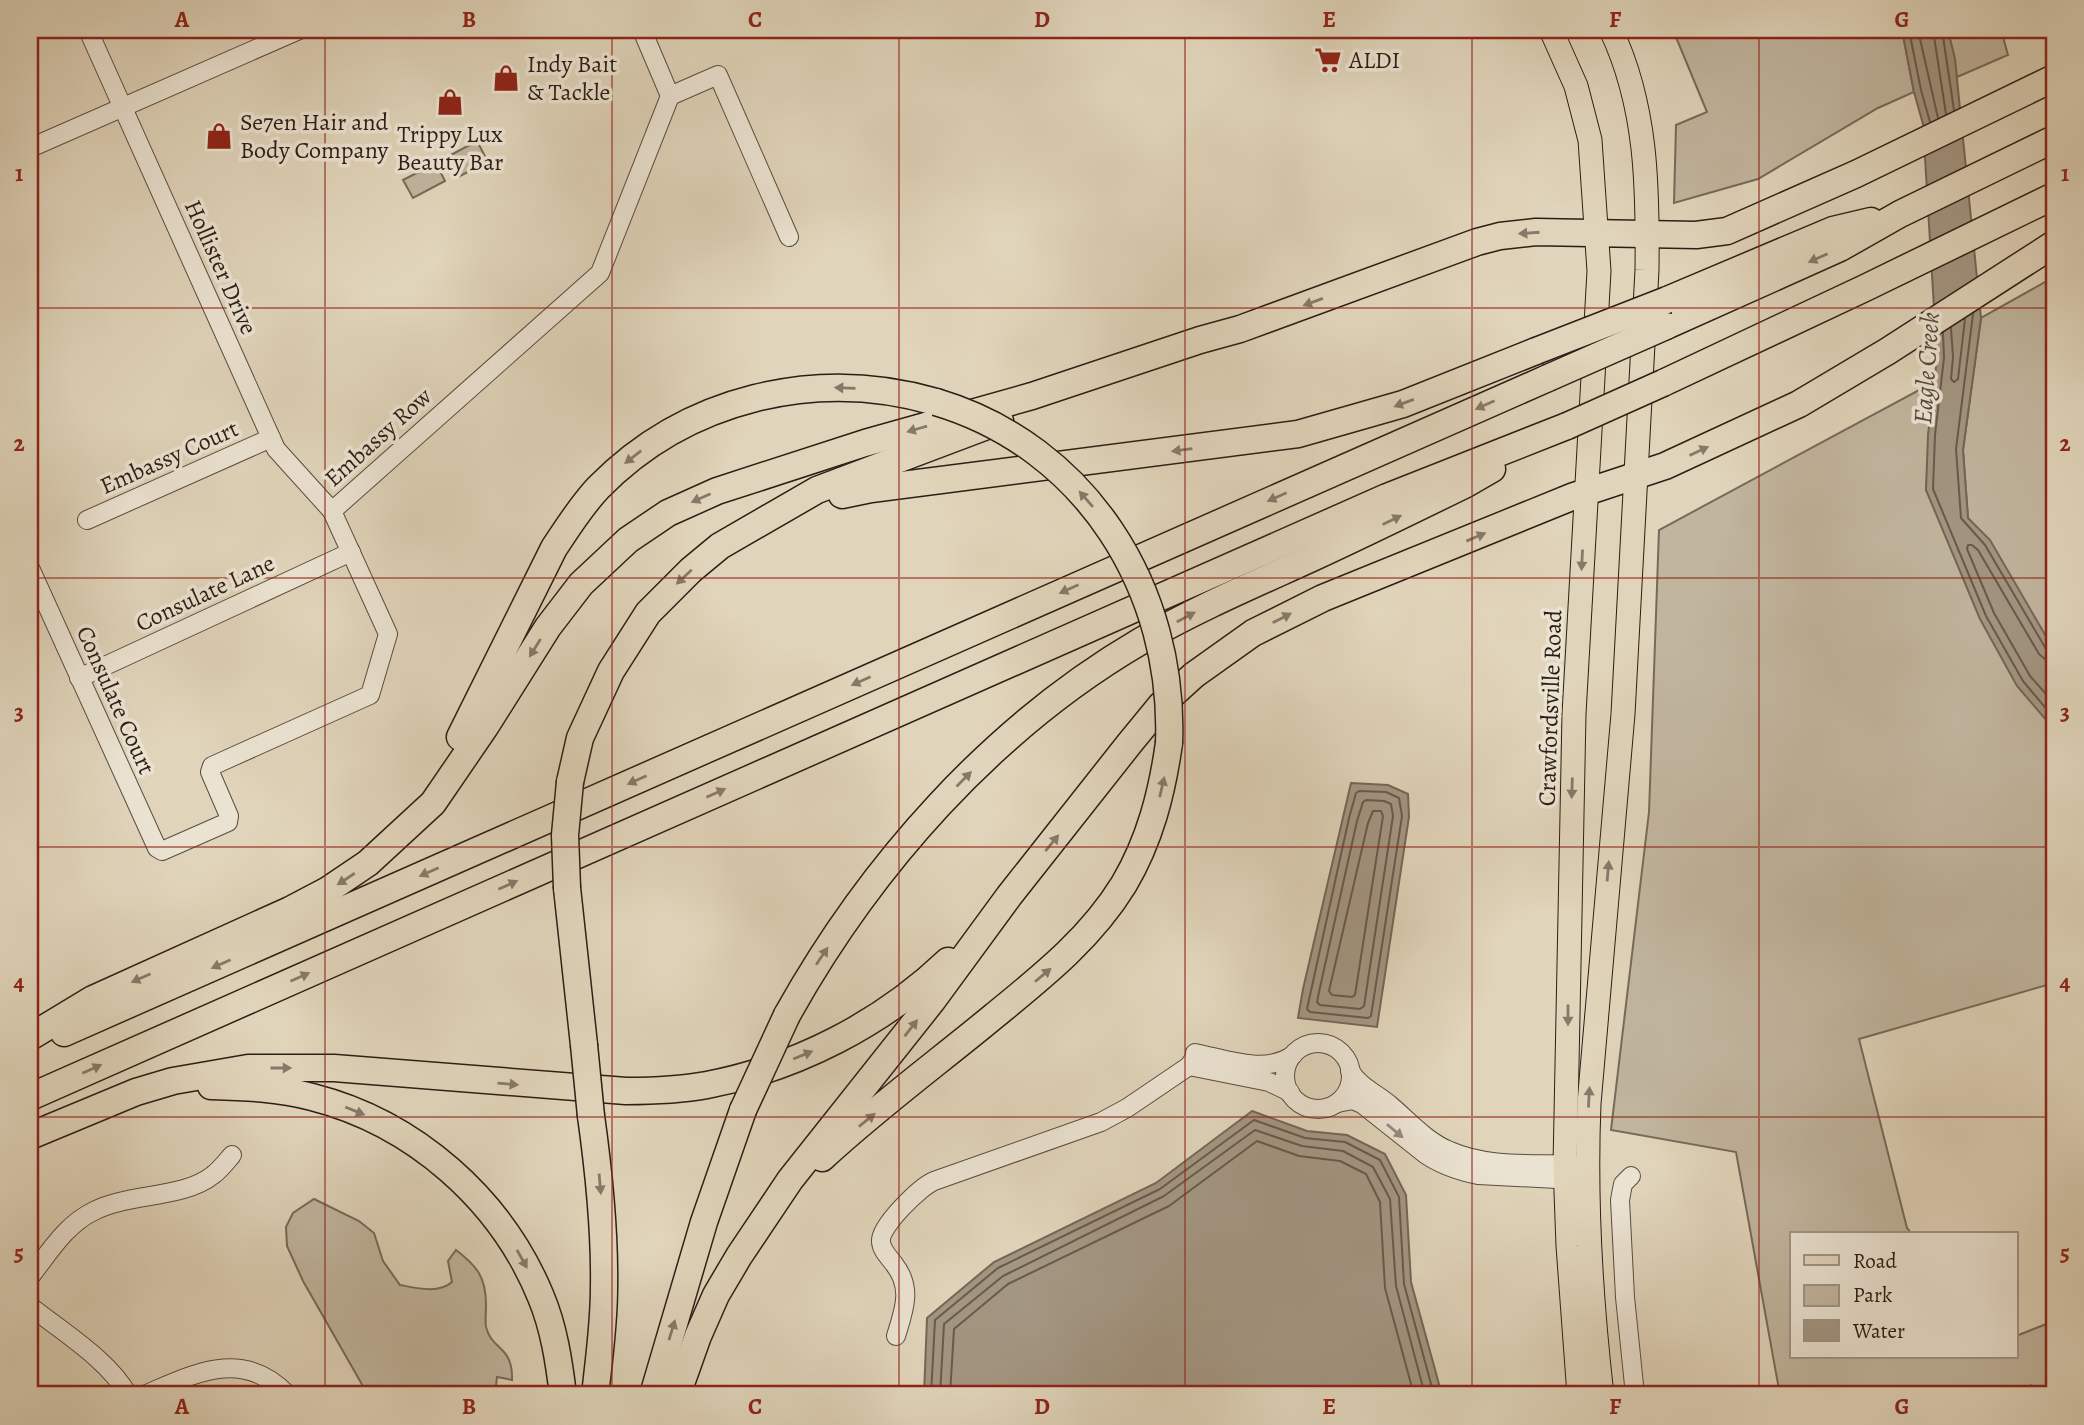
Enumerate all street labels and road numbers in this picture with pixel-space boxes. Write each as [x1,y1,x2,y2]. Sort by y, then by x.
street label: Hollister Drive [177,195,265,339]
street label: Embassy Row [318,380,439,494]
street label: Embassy Court [95,412,243,502]
street label: Consulate Lane [130,547,280,639]
street label: Crawfordsville Road [1531,609,1569,807]
street label: Consulate Court [69,621,163,779]

